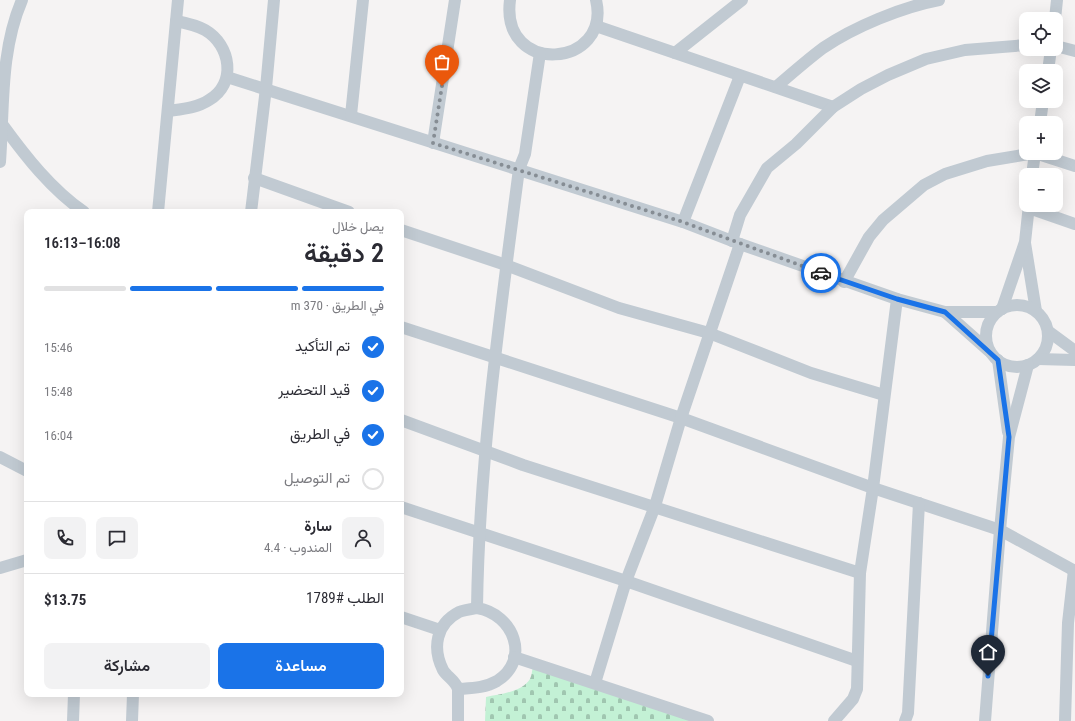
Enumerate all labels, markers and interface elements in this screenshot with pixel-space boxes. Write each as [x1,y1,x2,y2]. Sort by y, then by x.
map controls [1019,12,1063,212]
button: locate [1019,12,1063,56]
pin [425,45,459,86]
icon: bag [431,51,453,73]
button: layers [1019,64,1063,108]
button: + [1019,116,1063,160]
button: − [1019,168,1063,212]
text: يصل خلال [332,219,384,234]
text: 16:08–16:13 [44,234,121,252]
text: 2 دقيقة [304,238,384,268]
courier [801,253,841,293]
icon: car [810,262,832,284]
text: في الطريق · 370 m [291,298,384,313]
icon: check [362,336,384,358]
text: تم التأكيد [295,337,350,355]
text: 15:46 [44,340,73,355]
icon: check [362,380,384,402]
text: قيد التحضير [278,381,350,399]
text: 15:48 [44,384,73,399]
icon: check [362,424,384,446]
text: في الطريق [290,425,350,443]
text: 16:04 [44,428,73,443]
text: تم التوصيل [284,469,350,487]
button: phone [44,517,86,559]
button: chat [96,517,138,559]
text: سارة [304,517,332,535]
button: person [342,517,384,559]
text: المندوب · 4.4 [264,540,332,555]
text: الطلب #1789 [306,589,384,607]
text: $13.75 [44,591,86,609]
pin [971,635,1005,676]
icon: home [977,641,999,663]
button: مشاركة [44,643,210,689]
button: مساعدة [218,643,384,689]

